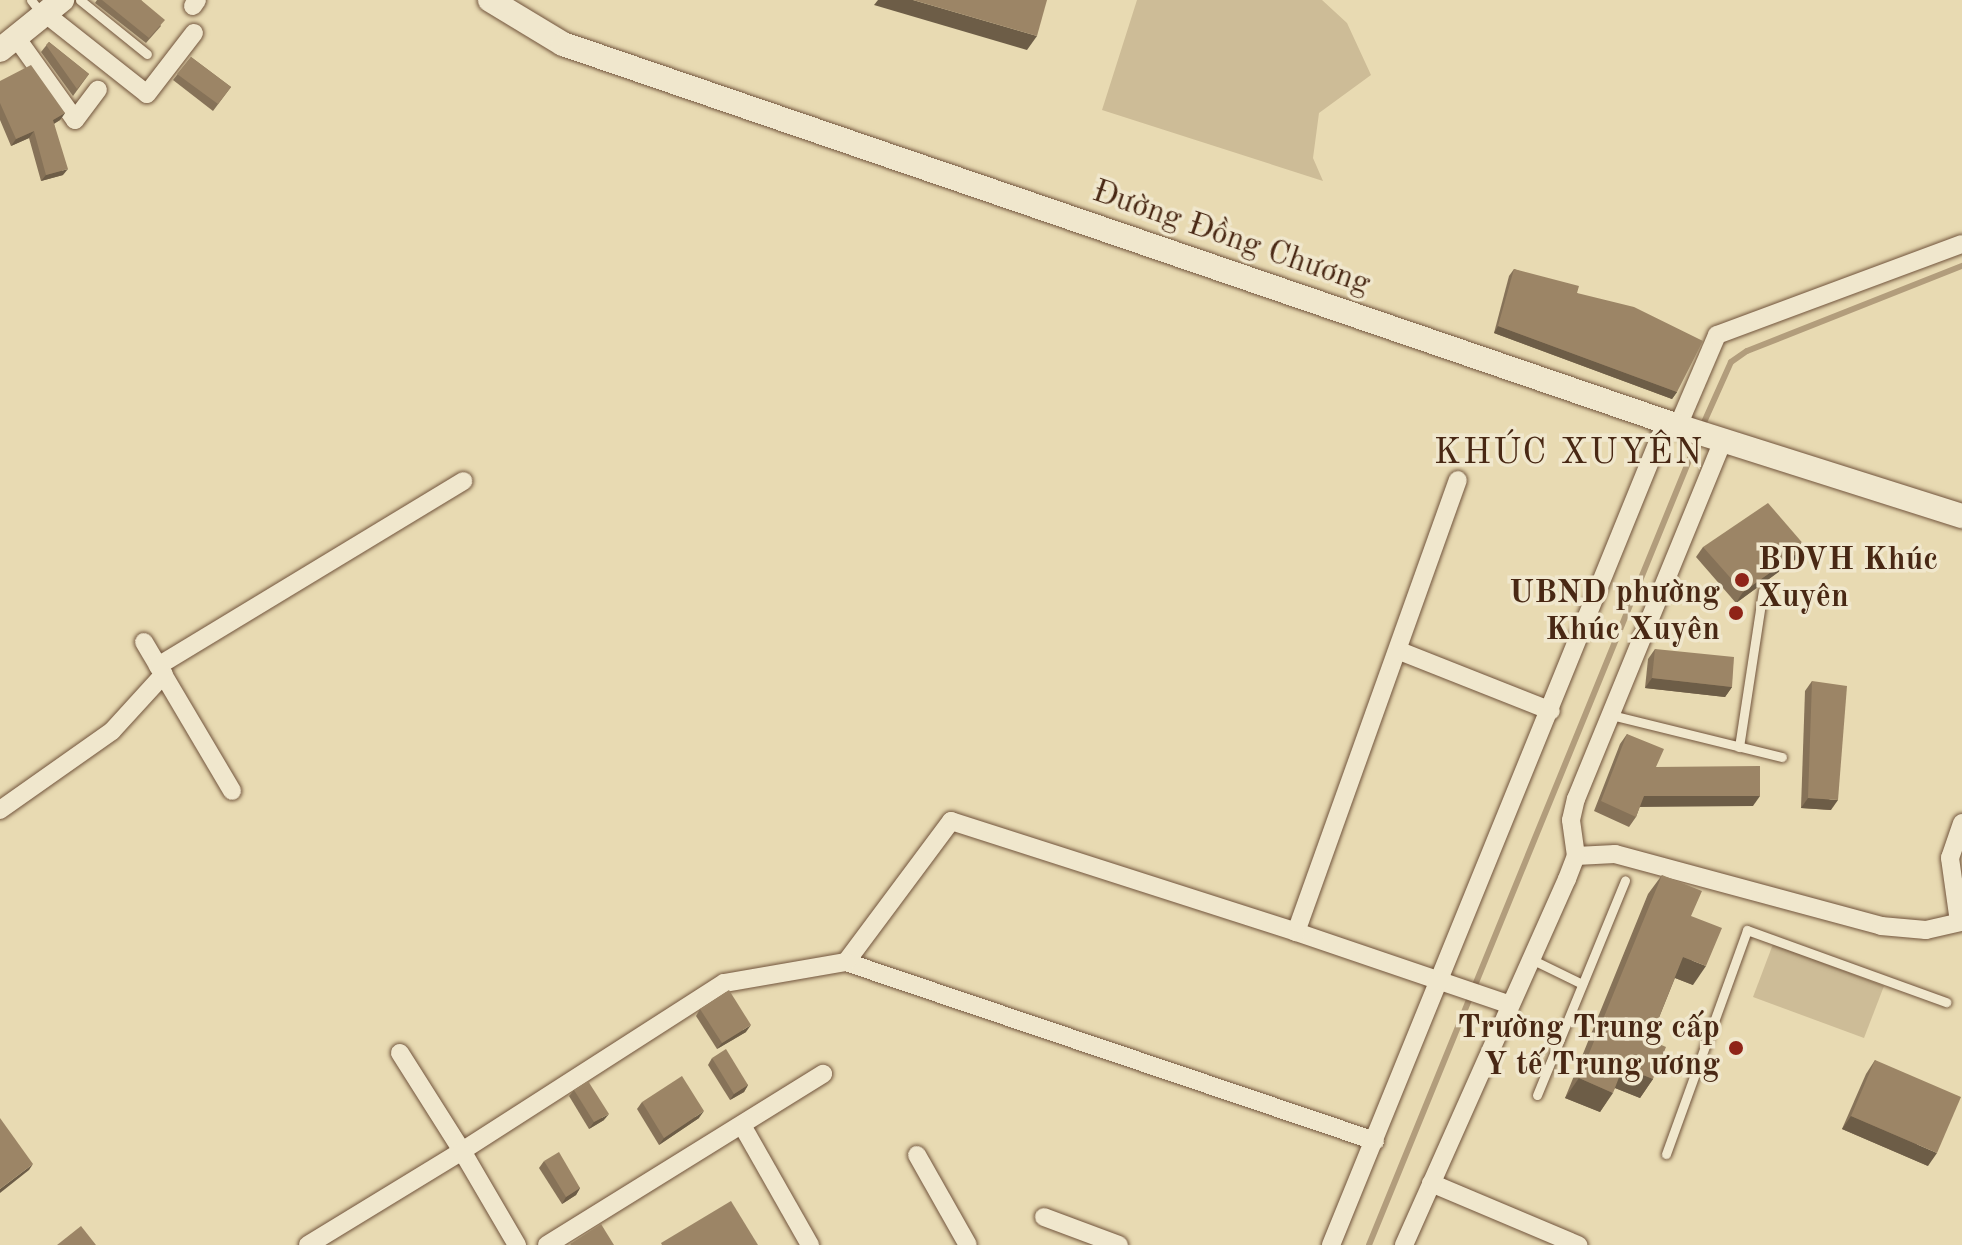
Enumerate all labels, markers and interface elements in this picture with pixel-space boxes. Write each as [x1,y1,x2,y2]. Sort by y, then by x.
street label: Đường Đồng Chương [1087,173,1375,305]
district label: KHÚC XUYÊN [1434,433,1704,477]
place label: BDVH Khúc Xuyên [1758,543,1938,618]
marker: BDVH Khúc Xuyên [1733,571,1751,589]
place label: UBND phường Khúc Xuyên [1509,576,1720,651]
marker: UBND phường Khúc Xuyên [1727,604,1745,622]
place label: Trường Trung cấp Y tế Trung ương [1457,1011,1720,1086]
marker: Trường Trung cấp Y tế Trung ương [1727,1039,1745,1057]

